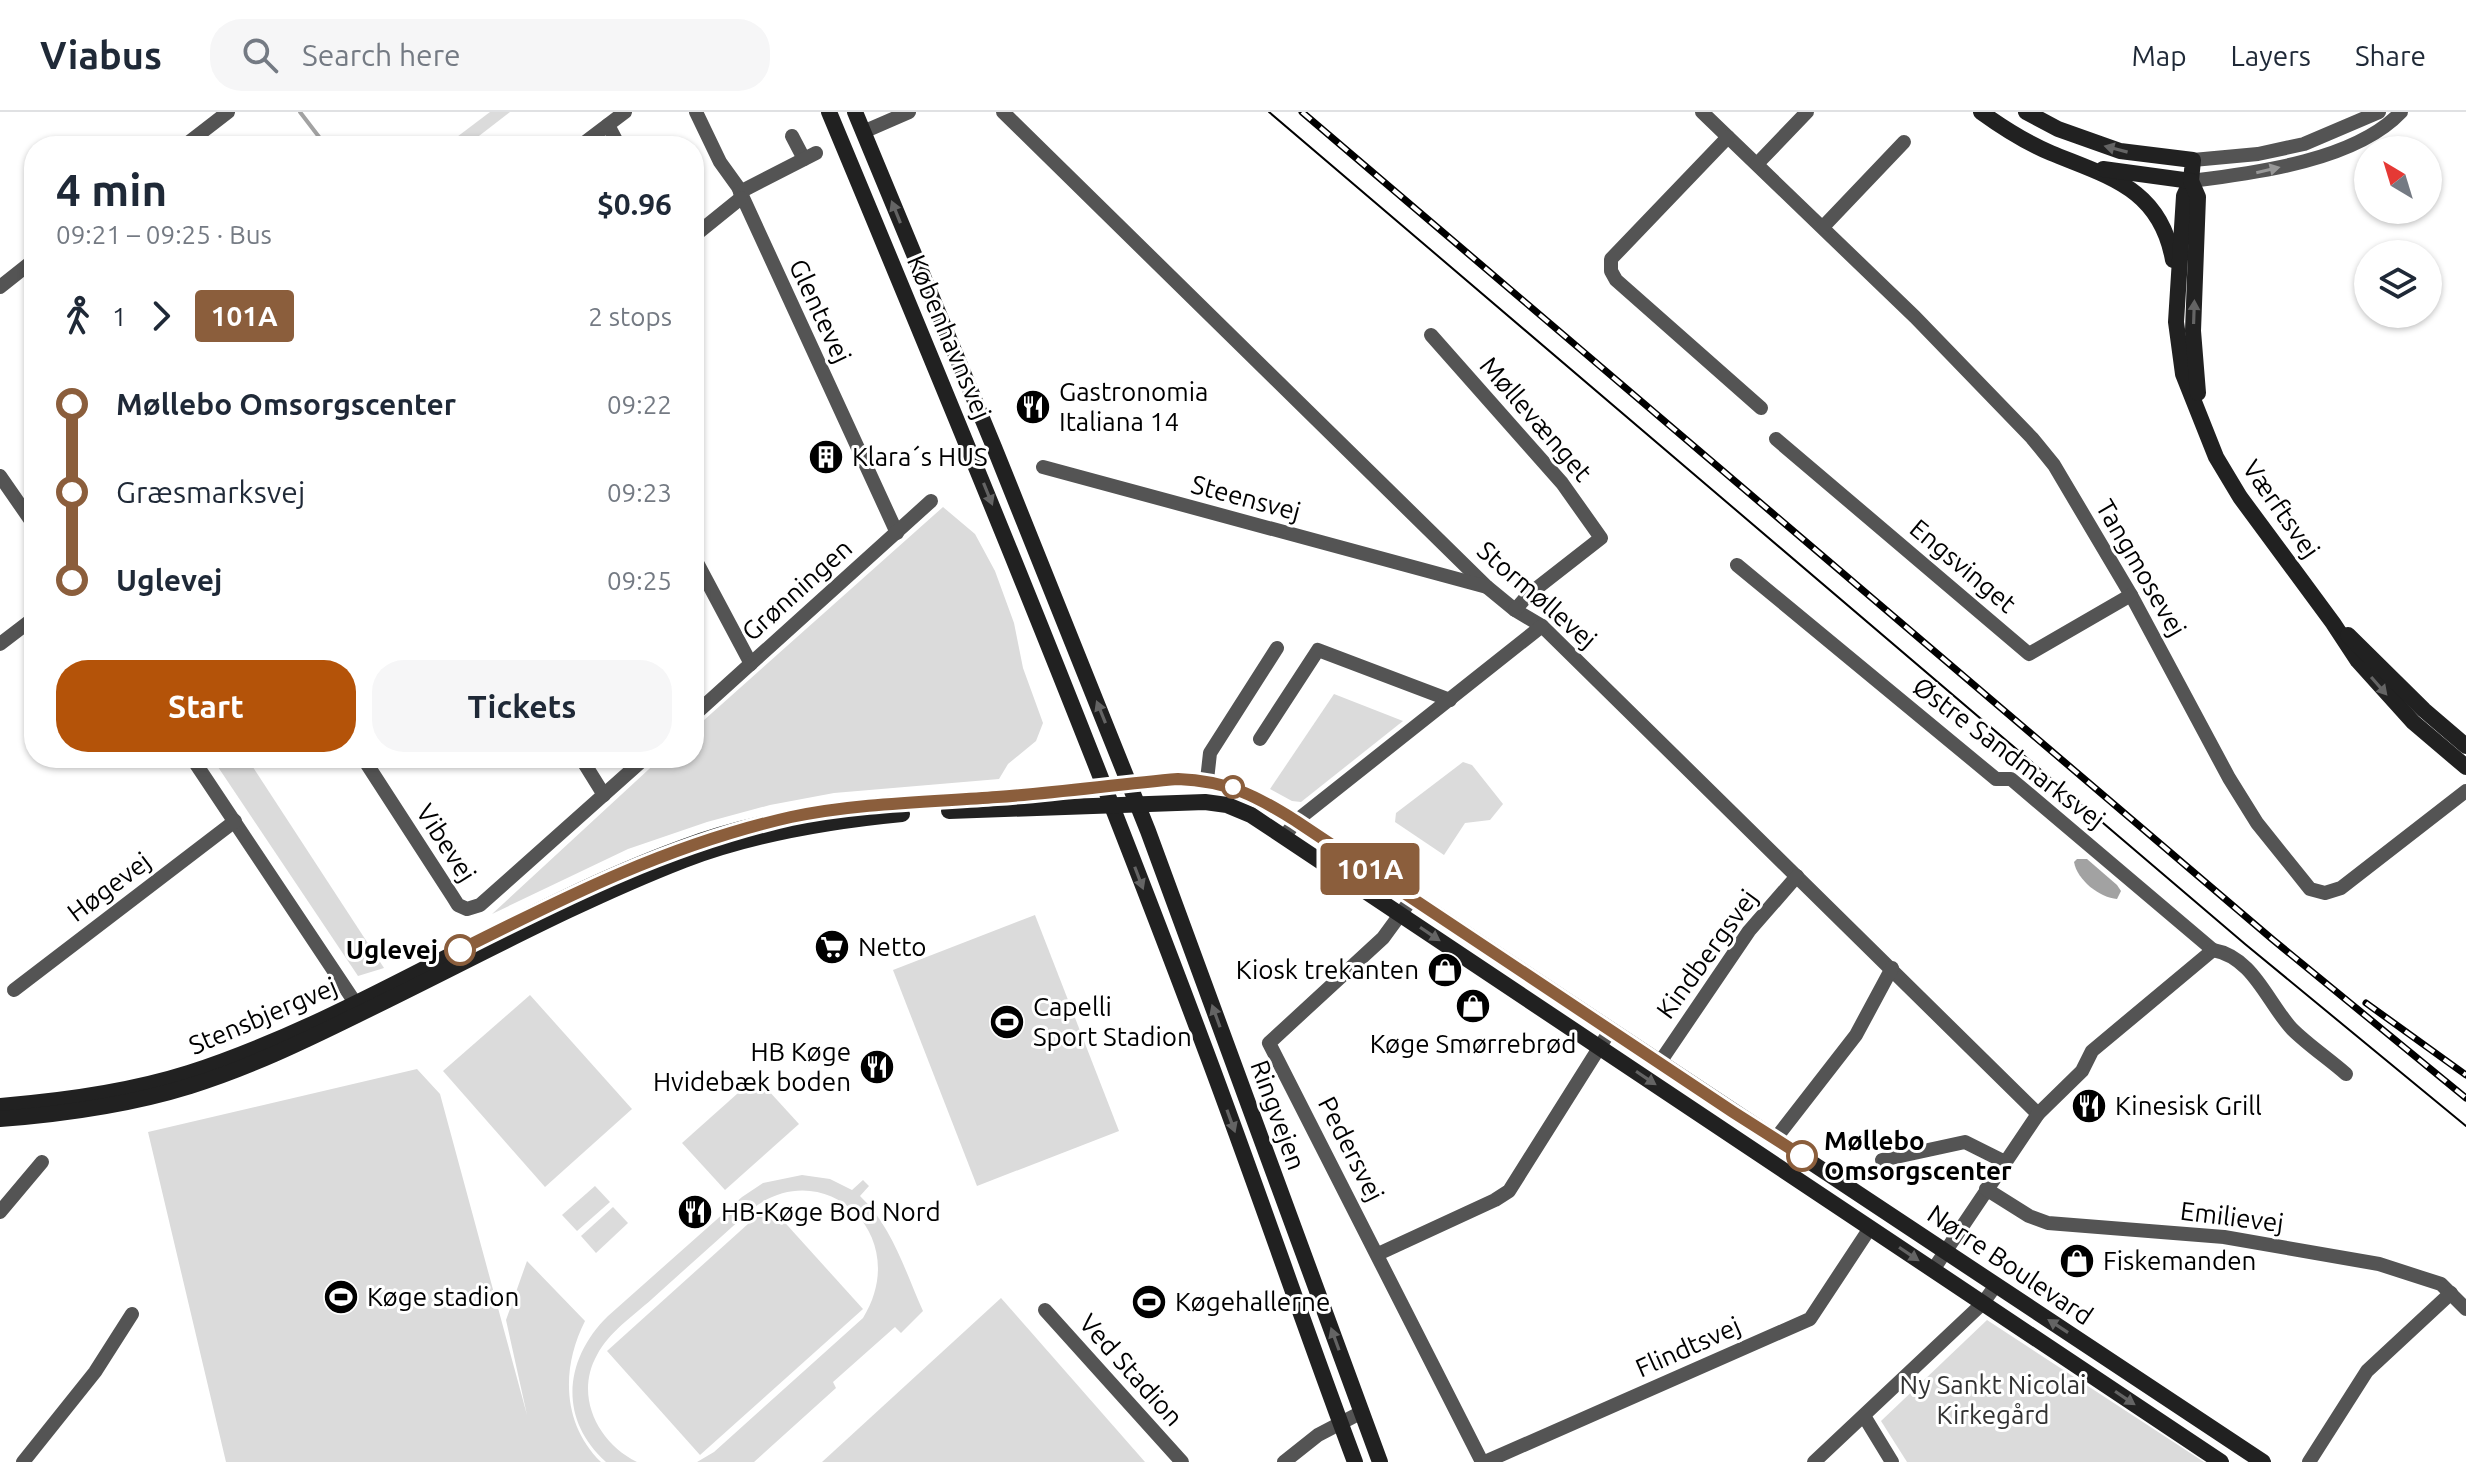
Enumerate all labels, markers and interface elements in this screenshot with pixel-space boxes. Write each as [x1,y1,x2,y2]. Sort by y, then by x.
search box [210,19,770,91]
icon: search [238,33,282,77]
text: Viabus [40,34,162,76]
text: Search here [302,38,461,72]
text: Map [2131,40,2187,71]
text: Layers [2231,40,2311,71]
text: Share [2355,40,2426,71]
north arrow [2354,136,2442,224]
map controls [2354,136,2442,328]
one-way arrow [2104,142,2129,154]
one-way arrow [2256,163,2281,175]
text: 4 min [56,165,167,214]
text: $0.96 [597,187,672,221]
one-way arrow [890,200,903,224]
text: 09:21 – 09:25 · Bus [56,220,272,249]
button: layers [2354,240,2442,328]
street label: Københavnsvej [902,250,997,423]
street label: Glentevej [784,254,857,367]
icon: walk [56,294,100,338]
icon: forward [139,294,183,338]
one-way arrow [2188,299,2201,324]
text: 101A [211,300,278,331]
text: 1 [112,302,127,331]
text: 2 stops [588,302,672,331]
street label: Møllevænget [1475,351,1598,487]
place label: Gastronomia Italiana 14 [1059,377,1208,436]
text: Møllebo Omsorgscenter [116,387,456,421]
restaurant icon: Gastronomia Italiana 14 [1014,388,1052,426]
text: 09:22 [607,390,672,419]
building icon: Klara´s HUS [807,438,845,476]
place label: Klara´s HUS [852,442,988,471]
street label: Værftsvej [2237,454,2326,563]
street label: Steensvej [1188,469,1304,526]
text: Græsmarksvej [116,475,305,509]
text: 09:23 [607,478,672,507]
one-way arrow [982,482,995,506]
street label: Tangmosevej [2091,494,2192,641]
street label: Engsvinget [1905,513,2022,618]
street label: Grønningen [736,533,857,646]
street label: Stormøllevej [1472,535,1603,654]
text: Uglevej [116,563,222,597]
text: 09:25 [607,566,672,595]
button: Start [56,660,356,752]
button: Tickets [372,660,672,752]
street label: Østre Sandmarksvej [1908,671,2111,834]
one-way arrow [2370,675,2387,695]
one-way arrow [1095,700,1108,724]
unlabelled marker [1222,776,1244,798]
street label: Vibevej [411,799,482,887]
line badge: 101A [1314,843,1426,895]
street label: Høgevej [62,846,156,927]
text: 101A [1336,853,1404,884]
one-way arrow [1133,866,1146,890]
street label: Kindbergsvej [1650,884,1763,1024]
one-way arrow [1419,926,1440,941]
supermarket icon: Netto [813,928,851,966]
place label: Netto [858,932,927,961]
place label: Uglevej [346,935,438,964]
marker: Uglevej [445,935,475,965]
shop icon: Kiosk trekanten [1426,951,1464,989]
place label: Kiosk trekanten [1236,955,1419,984]
street label: Stensbjergvej [184,971,341,1060]
shop icon: Køge Smørrebrød [1454,987,1492,1025]
place label: Capelli Sport Stadion [1033,992,1192,1051]
sports icon: Capelli Sport Stadion [988,1003,1026,1041]
one-way arrow [1209,1004,1222,1028]
place label: Køge Smørrebrød [1370,1029,1576,1058]
place label: HB Køge Hvidebæk boden [653,1037,851,1096]
restaurant icon: HB Køge Hvidebæk boden [858,1048,896,1086]
street label: Ringvejen [1245,1056,1312,1174]
one-way arrow [1635,1071,1657,1085]
restaurant icon: Kinesisk Grill [2070,1087,2108,1125]
place label: Kinesisk Grill [2115,1091,2262,1120]
street label: Pedersvej [1313,1092,1390,1206]
one-way arrow [1225,1109,1238,1133]
place label: Møllebo Omsorgscenter [1824,1126,2012,1185]
marker: Møllebo Omsorgscenter [1787,1141,1817,1171]
restaurant icon: HB-Køge Bod Nord [676,1193,714,1231]
street label: Emilievej [2179,1196,2286,1237]
place label: HB-Køge Bod Nord [721,1197,941,1226]
street label: Nørre Boulevard [1922,1199,2098,1330]
shop icon: Fiskemanden [2058,1242,2096,1280]
one-way arrow [1898,1246,1919,1261]
place label: Fiskemanden [2103,1246,2256,1275]
sports icon: Køge stadion [322,1278,360,1316]
place label: Køge stadion [367,1282,519,1311]
sports icon: Køgehallerne [1130,1283,1168,1321]
place label: Køgehallerne [1175,1287,1330,1316]
street label: Ved Stadion [1074,1308,1189,1431]
street label: Flindtsvej [1631,1311,1745,1383]
one-way arrow [2047,1319,2068,1334]
one-way arrow [1328,1327,1341,1351]
park label: Ny Sankt Nicolai Kirkegård [1900,1370,2086,1429]
one-way arrow [2114,1390,2136,1405]

